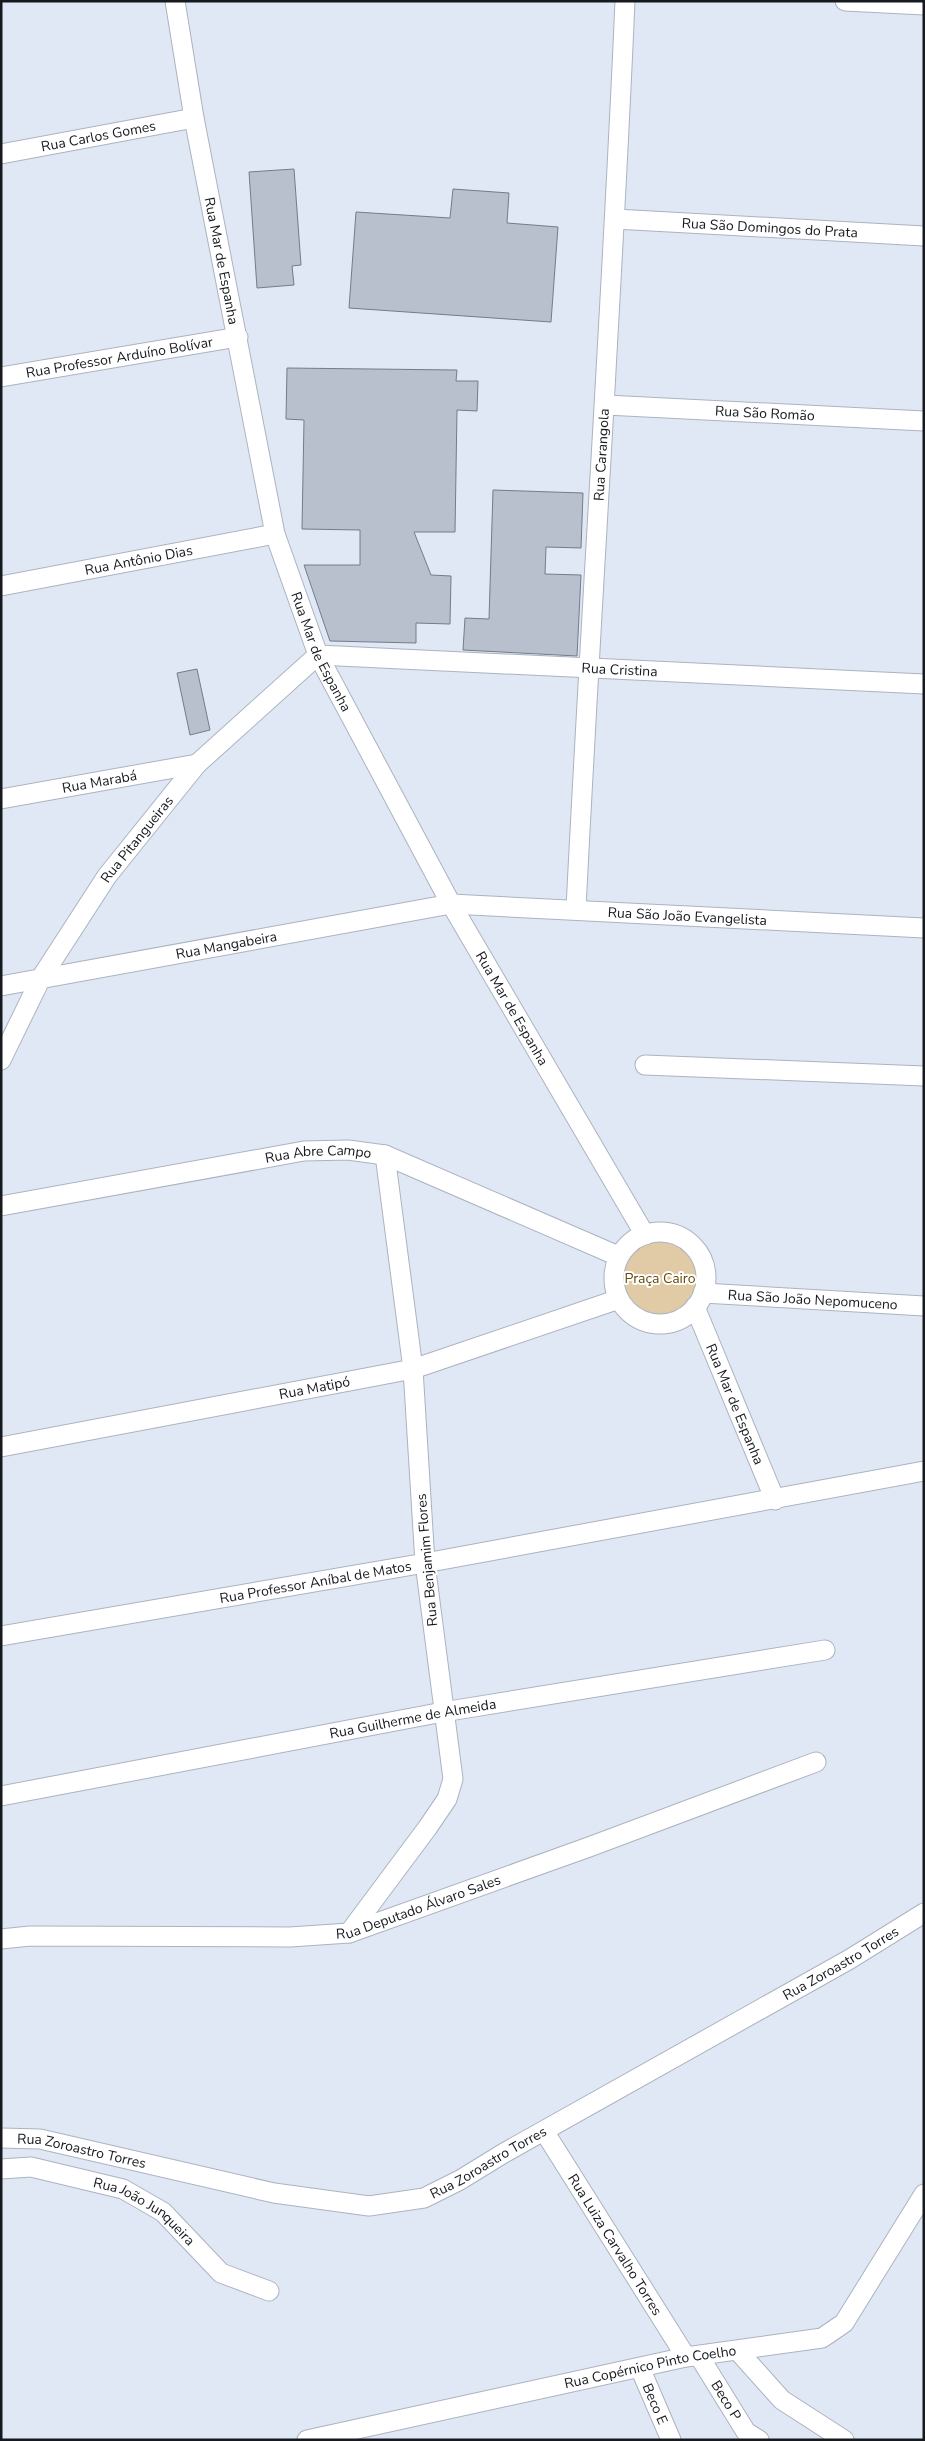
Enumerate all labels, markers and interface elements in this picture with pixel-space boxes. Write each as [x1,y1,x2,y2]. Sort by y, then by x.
street label: Rua Carlos Gomes [39,116,157,156]
street label: Rua Mar de Espanha [200,196,243,326]
street label: Rua São Domingos do Prata [681,213,858,242]
street label: Rua Professor Arduíno Bolívar [24,332,214,382]
street label: Rua São Romão [714,401,815,425]
street label: Rua Carangola [589,408,613,502]
street label: Rua Antônio Dias [83,540,194,579]
street label: Rua Mar de Espanha [287,589,356,715]
street label: Rua Cristina [581,658,658,681]
street label: Rua Marabá [61,765,138,797]
street label: Rua Pitangueiras [96,791,178,886]
street label: Rua São João Evangelista [607,902,767,930]
street label: Rua Mangabeira [174,926,278,963]
street label: Rua Mar de Espanha [471,948,553,1069]
street label: Rua Abre Campo [263,1140,373,1167]
park label: Praça Cairo [624,1269,696,1288]
street label: Rua São João Nepomuceno [727,1285,898,1314]
street label: Rua Mar de Espanha [702,1341,769,1467]
street label: Rua Matipó [277,1372,352,1404]
street label: Rua Benjamim Flores [412,1493,442,1627]
street label: Rua Professor Aníbal de Matos [218,1556,413,1608]
street label: Rua Guilherme de Almeida [328,1694,497,1743]
street label: Rua Deputado Álvaro Sales [335,1870,503,1943]
street label: Rua Zoroastro Torres [779,1921,902,2004]
street label: Rua Zoroastro Torres [427,2121,550,2203]
street label: Rua Zoroastro Torres [17,2129,148,2173]
street label: Rua Luiza Carvalho Torres [564,2170,667,2319]
street label: Rua João Junqueira [92,2173,199,2249]
street label: Rua Copérnico Pinto Coelho [562,2341,738,2393]
street label: Beco P [707,2377,746,2424]
street label: Beco E [638,2380,673,2427]

